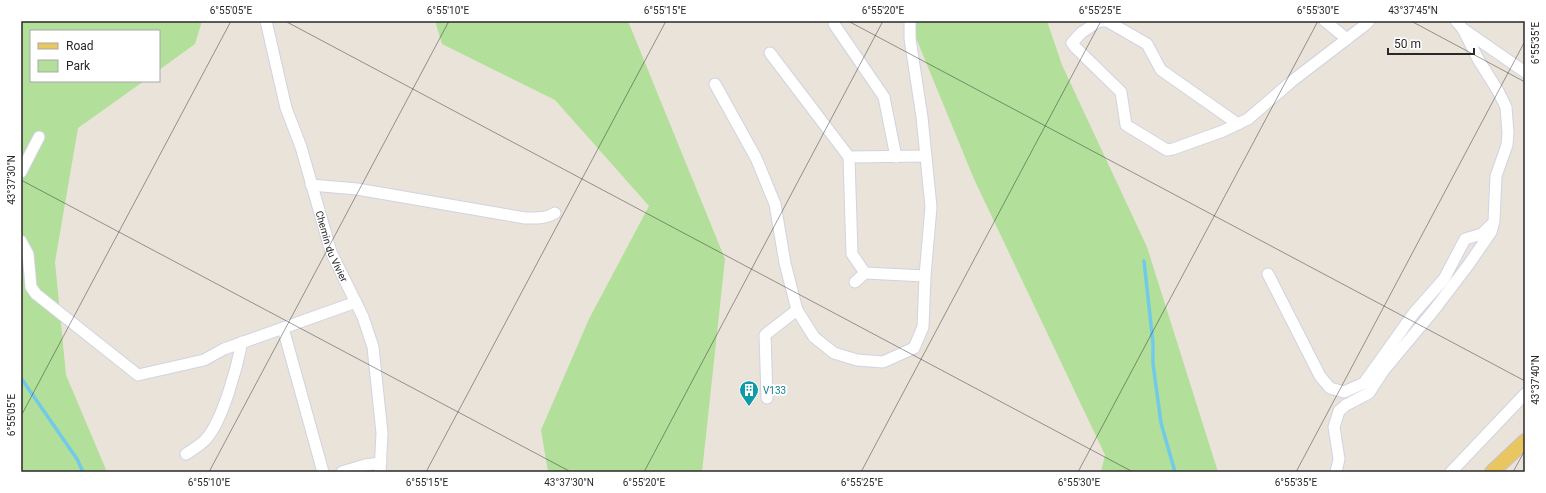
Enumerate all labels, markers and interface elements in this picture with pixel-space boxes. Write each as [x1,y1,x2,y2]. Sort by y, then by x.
text: 6°55'05"E [210,5,253,16]
text: 6°55'10"E [427,5,470,16]
text: 6°55'15"E [644,5,687,16]
text: 6°55'20"E [862,5,905,16]
text: 6°55'25"E [1079,5,1122,16]
text: 6°55'30"E [1297,5,1340,16]
text: 43°37'45"N [1388,5,1438,16]
text: 6°55'35"E [1530,21,1541,64]
legend [30,30,160,82]
scale bar [1388,30,1474,56]
text: 50 m [1394,37,1421,51]
text: Road [66,39,94,53]
text: Park [66,59,91,73]
text: 43°37'30"N [6,155,17,205]
street label: Chemin du Vivier [314,209,350,284]
text: 43°37'40"N [1530,355,1541,405]
building icon: V133 [738,379,760,407]
place label: V133 [763,385,786,396]
text: 6°55'05"E [6,393,17,436]
text: 6°55'10"E [188,477,231,488]
text: 6°55'15"E [406,477,449,488]
text: 43°37'30"N [544,477,594,488]
text: 6°55'20"E [623,477,666,488]
text: 6°55'25"E [841,477,884,488]
text: 6°55'30"E [1058,477,1101,488]
text: 6°55'35"E [1275,477,1318,488]

